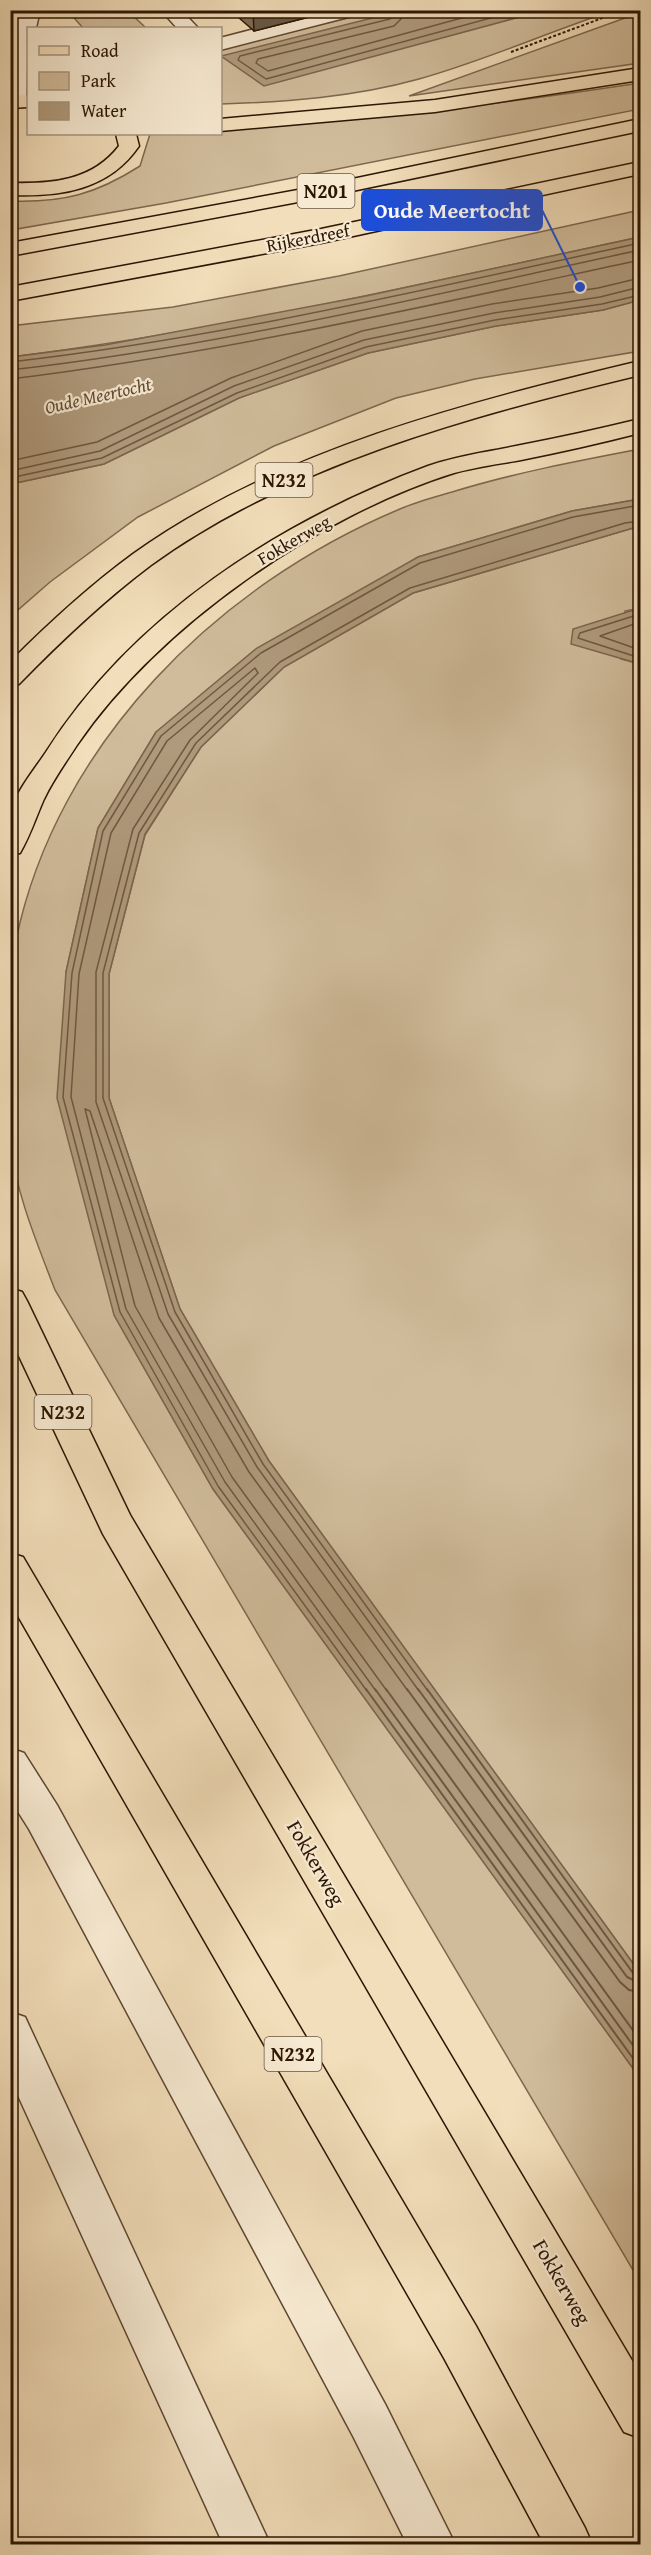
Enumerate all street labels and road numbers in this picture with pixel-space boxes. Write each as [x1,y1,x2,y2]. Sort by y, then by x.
road number: N201 [298,174,354,208]
street label: Rijkerdreef [264,216,354,259]
road number: N232 [256,463,312,497]
street label: Fokkerweg [252,508,336,571]
road number: N232 [34,1395,92,1429]
street label: Fokkerweg [279,1814,354,1912]
road number: N232 [264,2037,322,2071]
street label: Fokkerweg [525,2233,600,2331]

